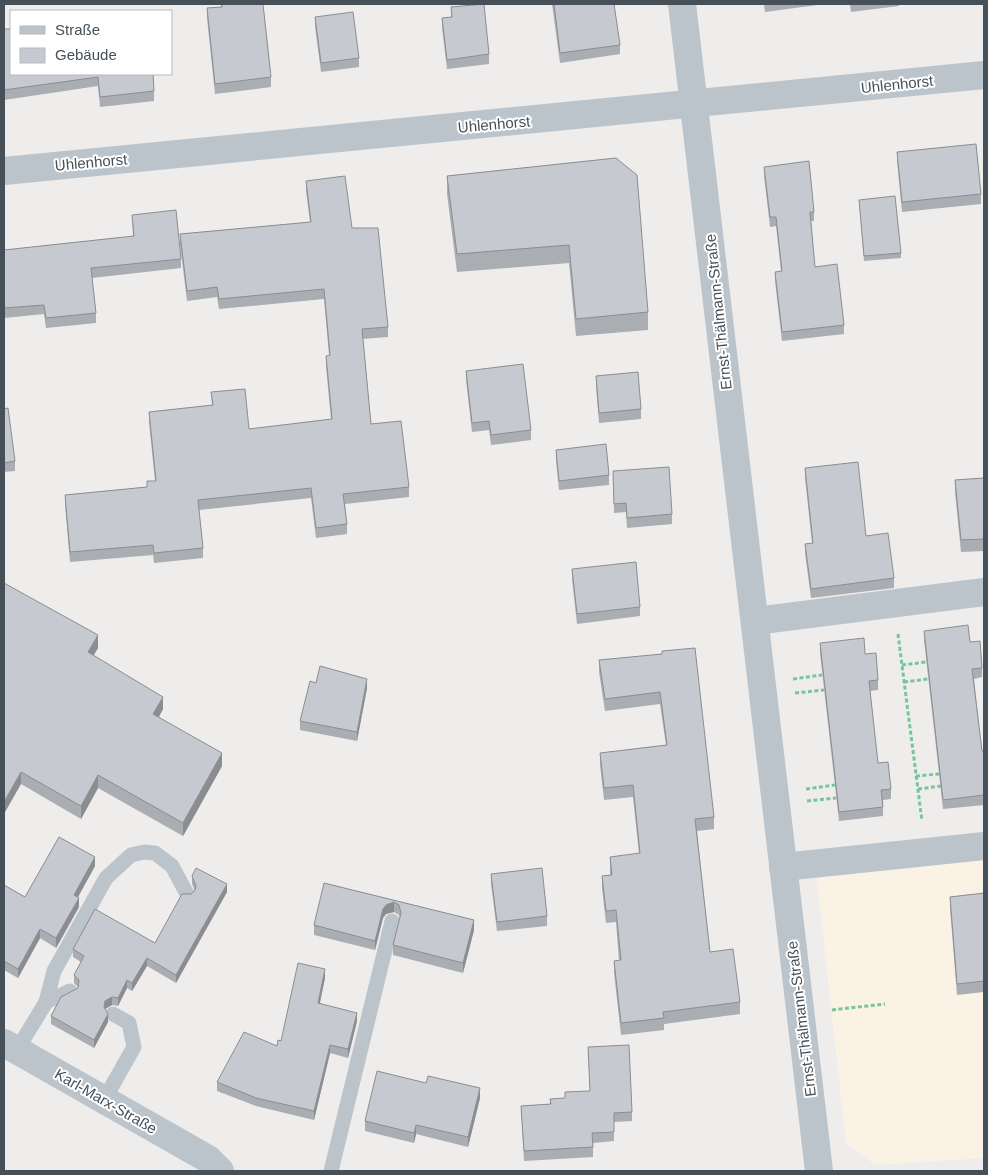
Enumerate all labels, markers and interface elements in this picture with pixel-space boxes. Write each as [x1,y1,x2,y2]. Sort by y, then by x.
legend [10,10,172,75]
text: Straße [55,21,100,38]
text: Gebäude [55,46,117,63]
street label: Uhlenhorst [860,72,935,96]
street label: Uhlenhorst [457,112,532,136]
street label: Uhlenhorst [54,150,129,174]
street label: Ernst-Thälmann-Straße [701,233,735,391]
street label: Ernst-Thälmann-Straße [783,940,819,1098]
street label: Karl-Marx-Straße [52,1065,160,1137]

